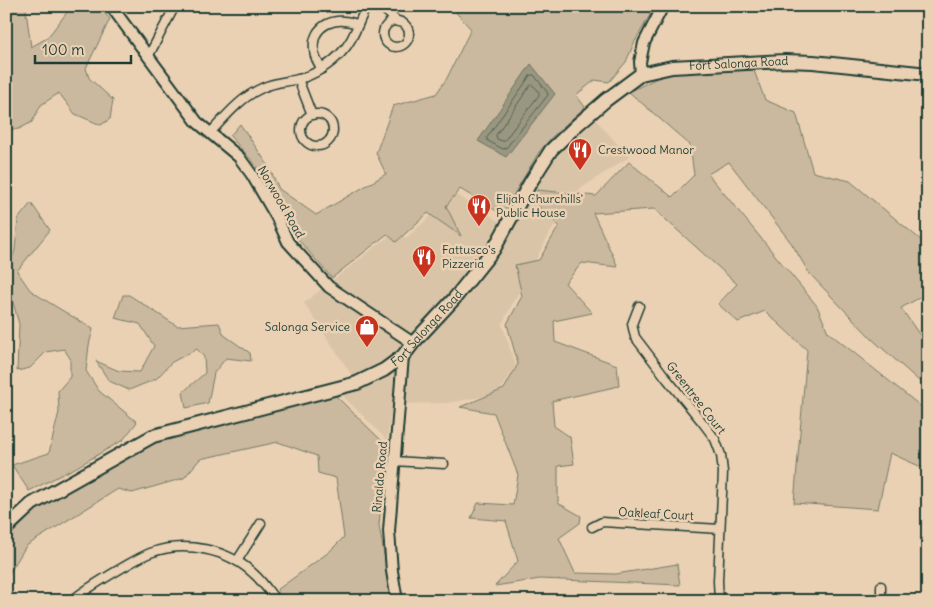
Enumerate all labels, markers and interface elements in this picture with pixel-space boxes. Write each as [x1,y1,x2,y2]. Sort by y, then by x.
scale bar [35,32,131,64]
text: 100 m [42,40,84,59]
street label: Fort Salonga Road [689,53,789,73]
restaurant icon: Crestwood Manor [567,137,593,171]
place label: Crestwood Manor [598,142,694,157]
street label: Norwood Road [255,163,308,240]
place label: Elijah Churchills' Public House [496,191,583,220]
restaurant icon: Elijah Churchills' Public House [466,193,492,227]
place label: Fattusco's Pizzeria [442,242,496,271]
restaurant icon: Fattusco's Pizzeria [411,244,437,278]
street label: Fort Salonga Road [388,286,465,369]
shop icon: Salonga Service [354,314,380,348]
place label: Salonga Service [265,319,350,334]
street label: Greentree Court [663,358,729,437]
street label: Rinaldo Road [369,441,390,513]
street label: Oakleaf Court [618,504,694,523]

